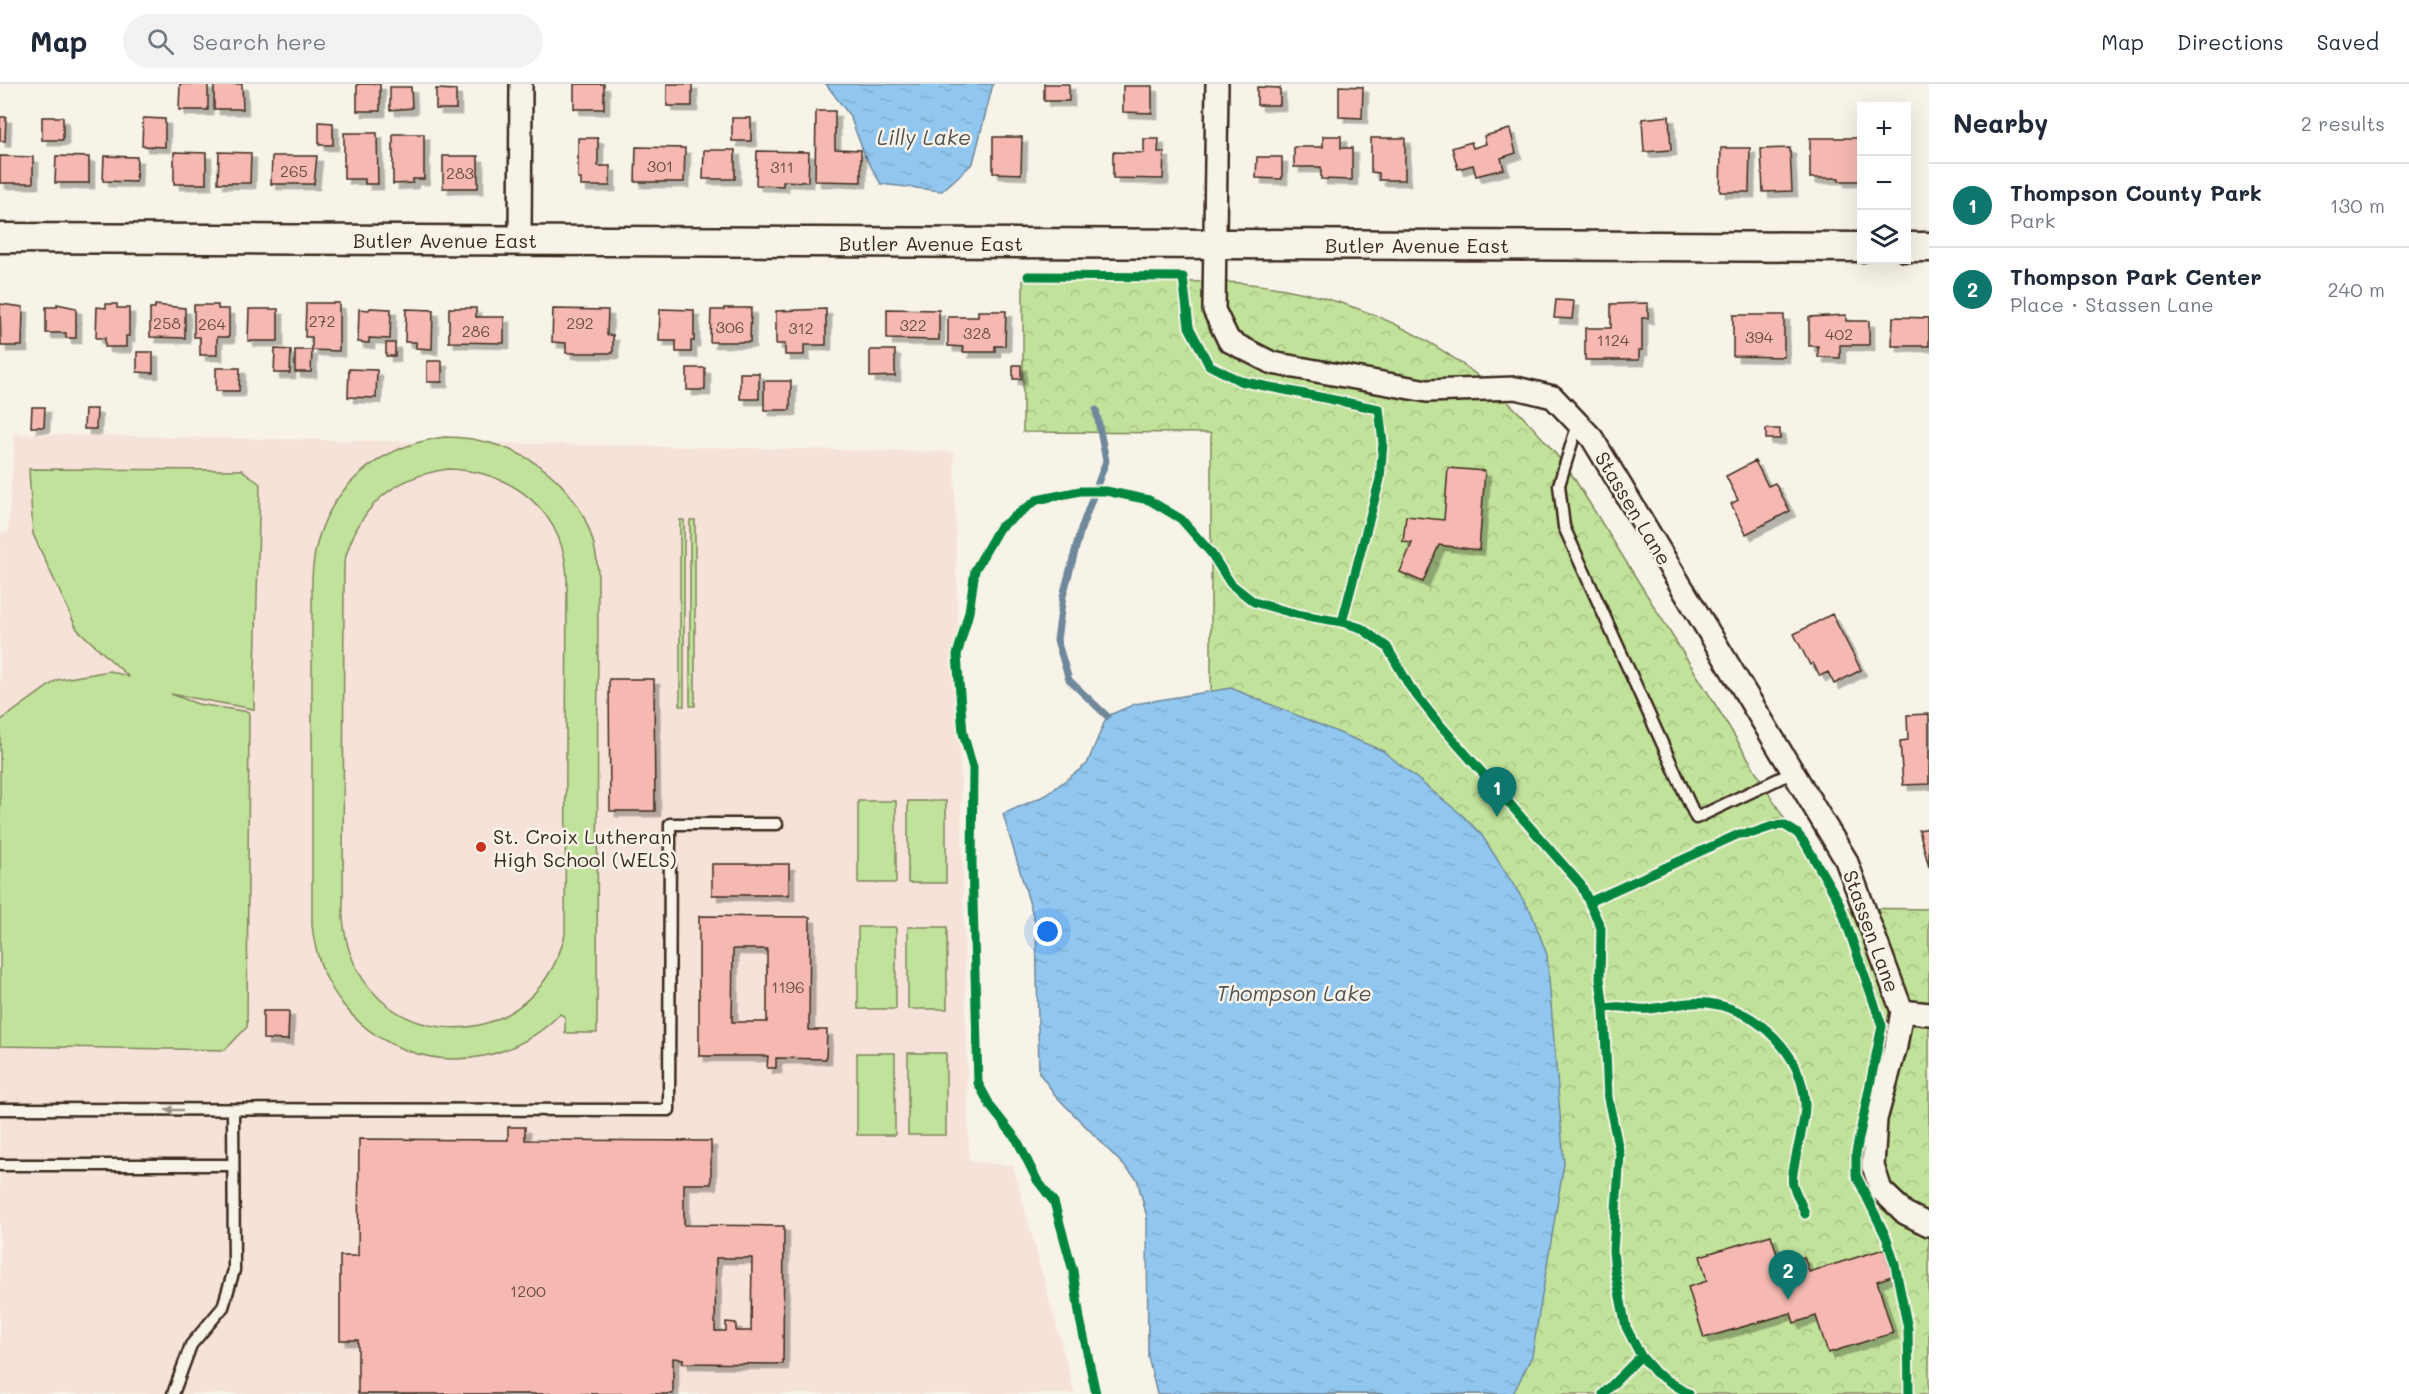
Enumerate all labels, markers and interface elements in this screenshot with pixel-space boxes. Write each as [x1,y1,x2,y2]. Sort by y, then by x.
search box [123,14,543,68]
text: Map [30,23,87,59]
icon: search [144,25,177,58]
text: Search here [192,27,326,56]
text: Map [2101,28,2144,55]
text: Directions [2177,28,2284,55]
text: Saved [2317,28,2379,55]
map controls [1857,102,1911,264]
button: + [1857,102,1911,156]
text: Nearby [1953,106,2048,140]
text: 2 results [2301,110,2385,136]
water label: Lilly Lake [877,123,971,150]
house number: 301 [647,155,673,176]
house number: 311 [770,156,794,177]
button: − [1857,156,1911,210]
house number: 265 [280,160,308,181]
house number: 283 [446,162,474,183]
text: Thompson County Park [2010,178,2262,207]
text: 1 [1968,192,1977,218]
text: 130 m [2330,192,2385,218]
text: Park [2010,207,2055,233]
button: layers [1857,210,1911,264]
street label: Butler Avenue East [353,227,537,253]
street label: Butler Avenue East [839,230,1023,256]
street label: Butler Avenue East [1325,232,1509,258]
text: Thompson Park Center [2010,262,2262,291]
text: 2 [1967,276,1978,302]
text: 240 m [2327,276,2385,302]
text: Place · Stassen Lane [2010,291,2214,317]
house number: 272 [309,310,335,331]
house number: 258 [153,312,181,333]
house number: 292 [566,312,594,333]
house number: 264 [198,313,227,334]
house number: 322 [899,314,927,335]
house number: 306 [716,316,744,337]
house number: 312 [788,317,814,338]
house number: 286 [462,320,490,341]
house number: 328 [963,322,991,343]
house number: 402 [1825,323,1853,344]
house number: 394 [1745,326,1774,347]
house number: 1124 [1597,329,1630,350]
street label: Stassen Lane [1590,446,1678,570]
pin: 1 [1478,768,1516,817]
place label: St. Croix Lutheran High School (WELS) [493,823,677,872]
marker: St. Croix Lutheran High School (WELS) [474,840,488,854]
street label: Stassen Lane [1838,866,1906,996]
your location [1033,917,1062,946]
house number: 1196 [771,976,805,997]
water label: Thompson Lake [1217,979,1371,1006]
one-way arrow [165,1105,184,1115]
pin: 2 [1768,1250,1808,1300]
house number: 1200 [510,1280,546,1301]

